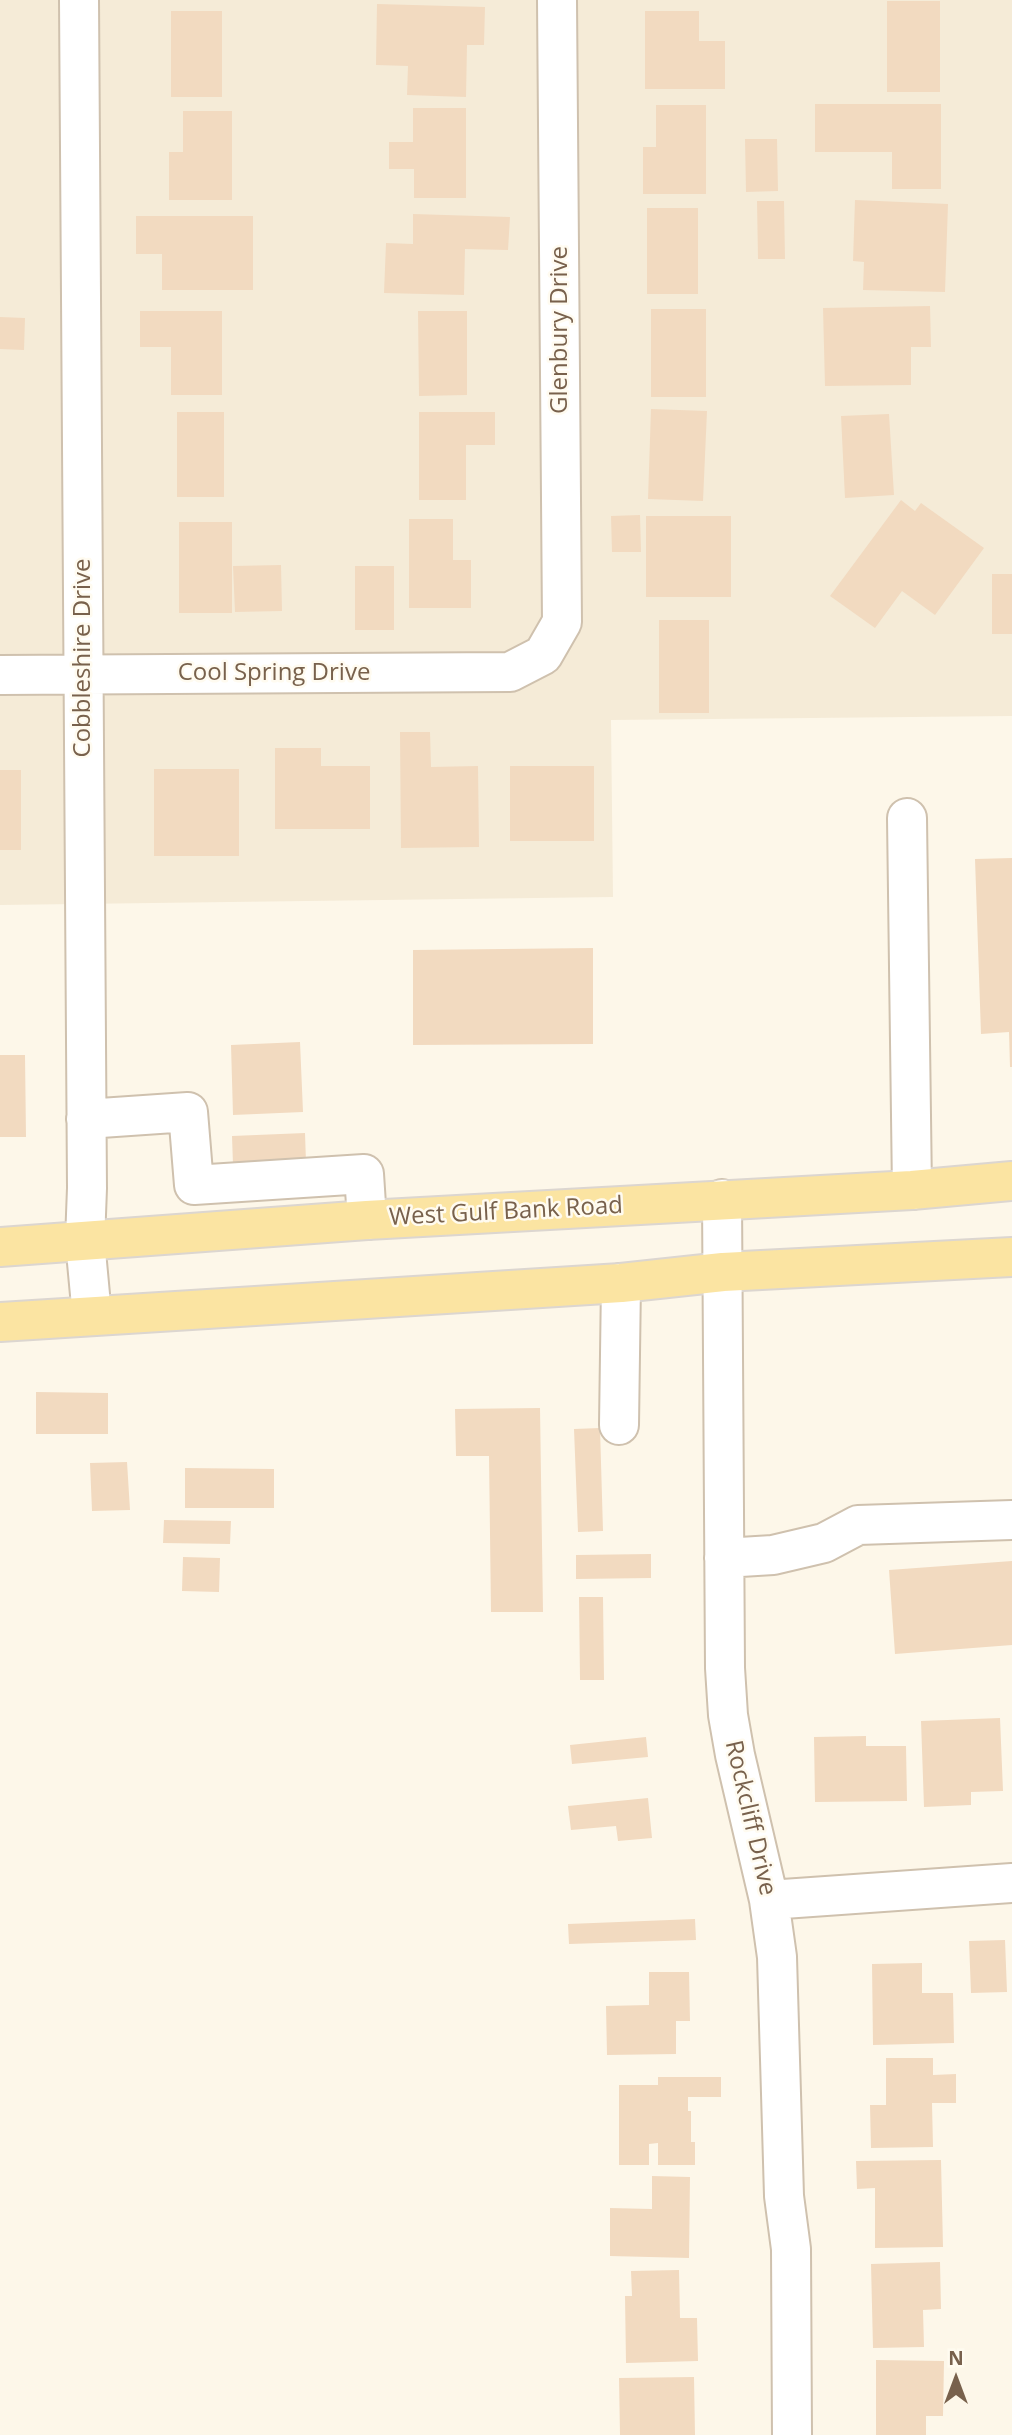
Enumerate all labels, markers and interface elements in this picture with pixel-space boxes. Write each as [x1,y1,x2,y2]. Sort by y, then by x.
street label: Glenbury Drive [546,246,574,414]
street label: Cobbleshire Drive [69,559,97,757]
street label: Cool Spring Drive [178,659,370,687]
street label: West Gulf Bank Road [388,1191,624,1233]
street label: Rockcliff Drive [718,1738,782,1898]
north arrow [921,2344,991,2414]
text: N [948,2345,964,2371]

